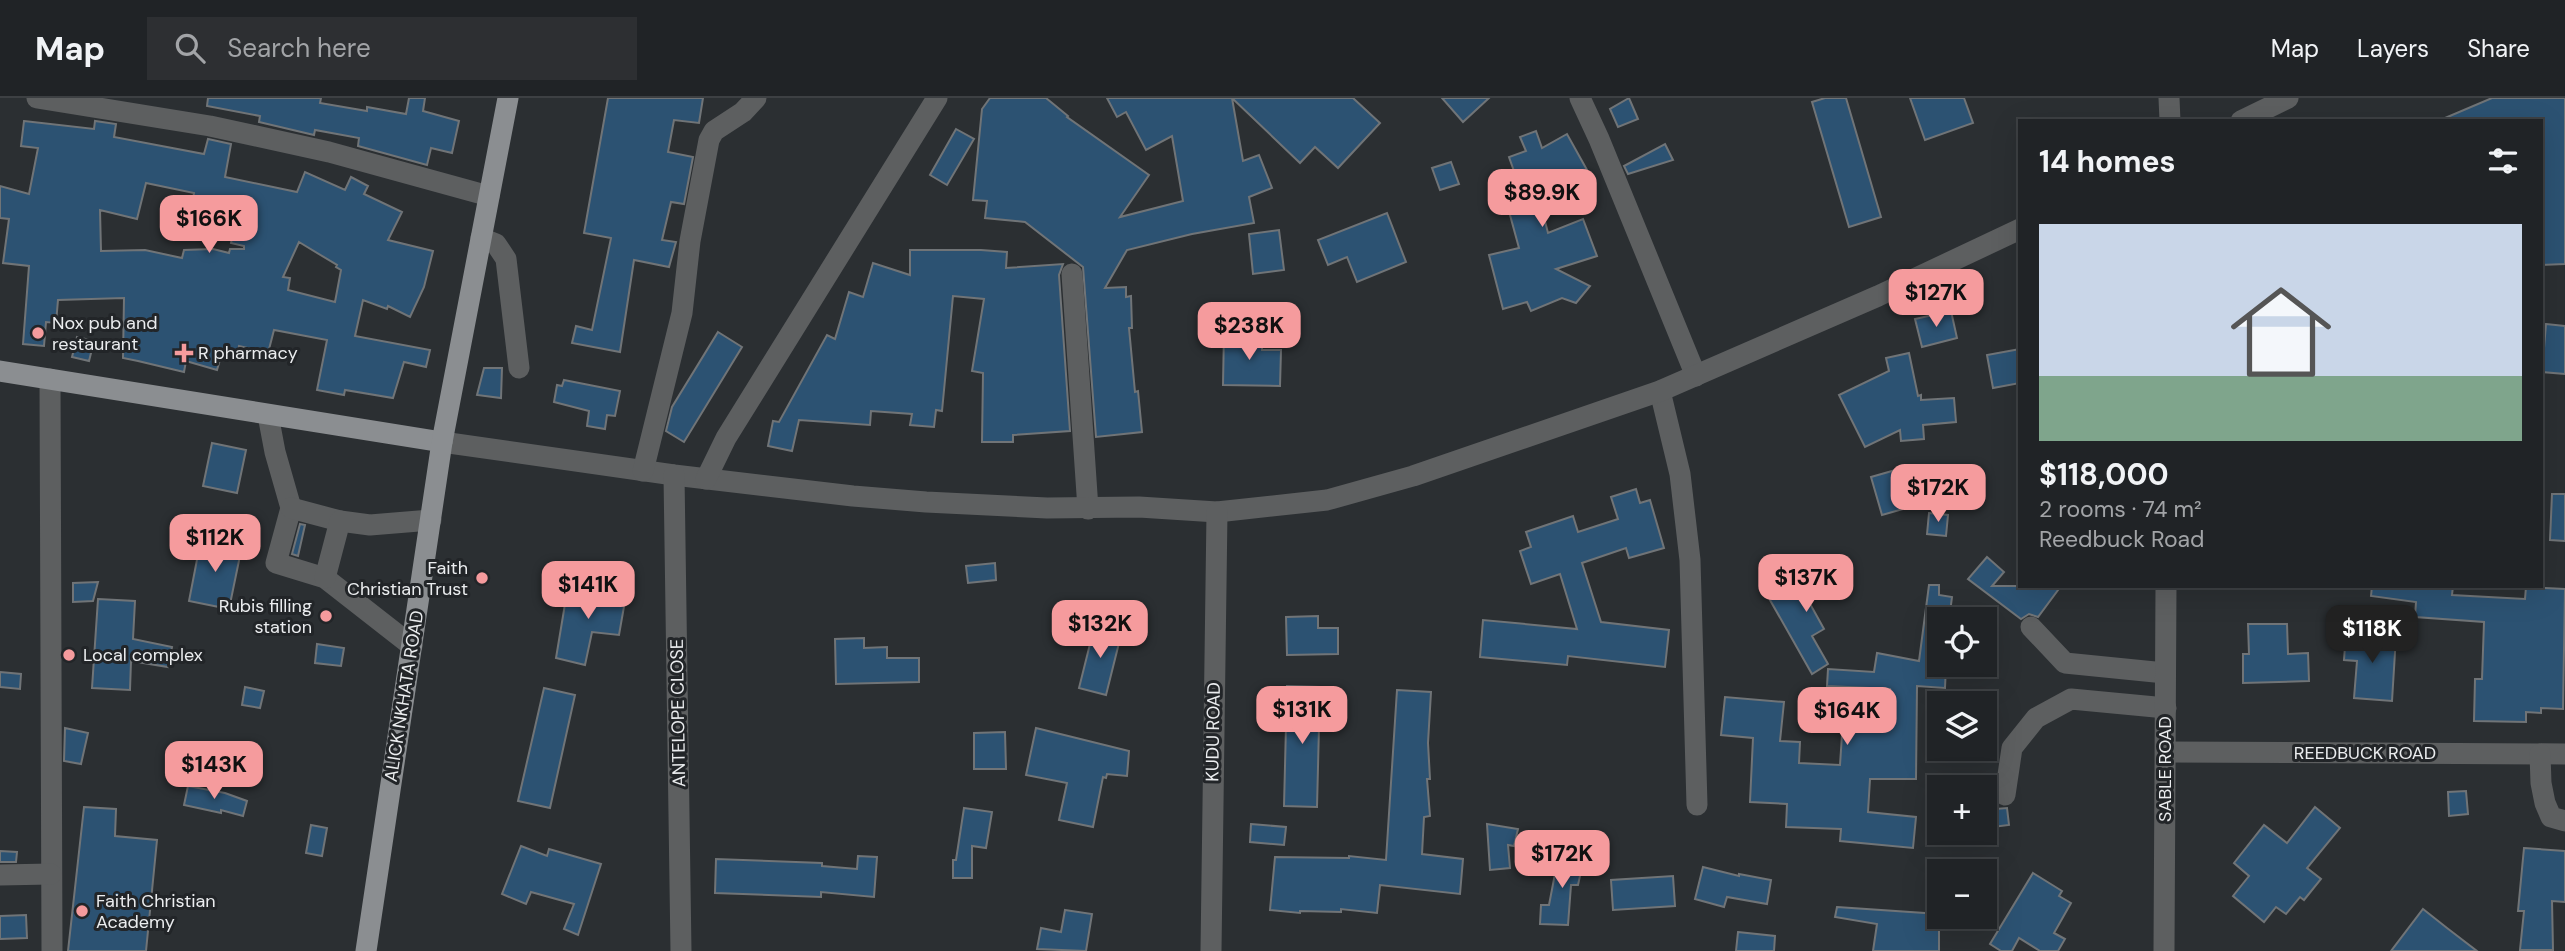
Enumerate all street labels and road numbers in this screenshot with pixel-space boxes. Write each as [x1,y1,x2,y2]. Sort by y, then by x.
street label: ALICK NKHATA ROAD [379,609,429,783]
street label: ANTELOPE CLOSE [665,639,691,787]
street label: KUDU ROAD [1200,682,1226,782]
street label: SABLE ROAD [2153,716,2177,822]
street label: REEDBUCK ROAD [2294,741,2436,765]

